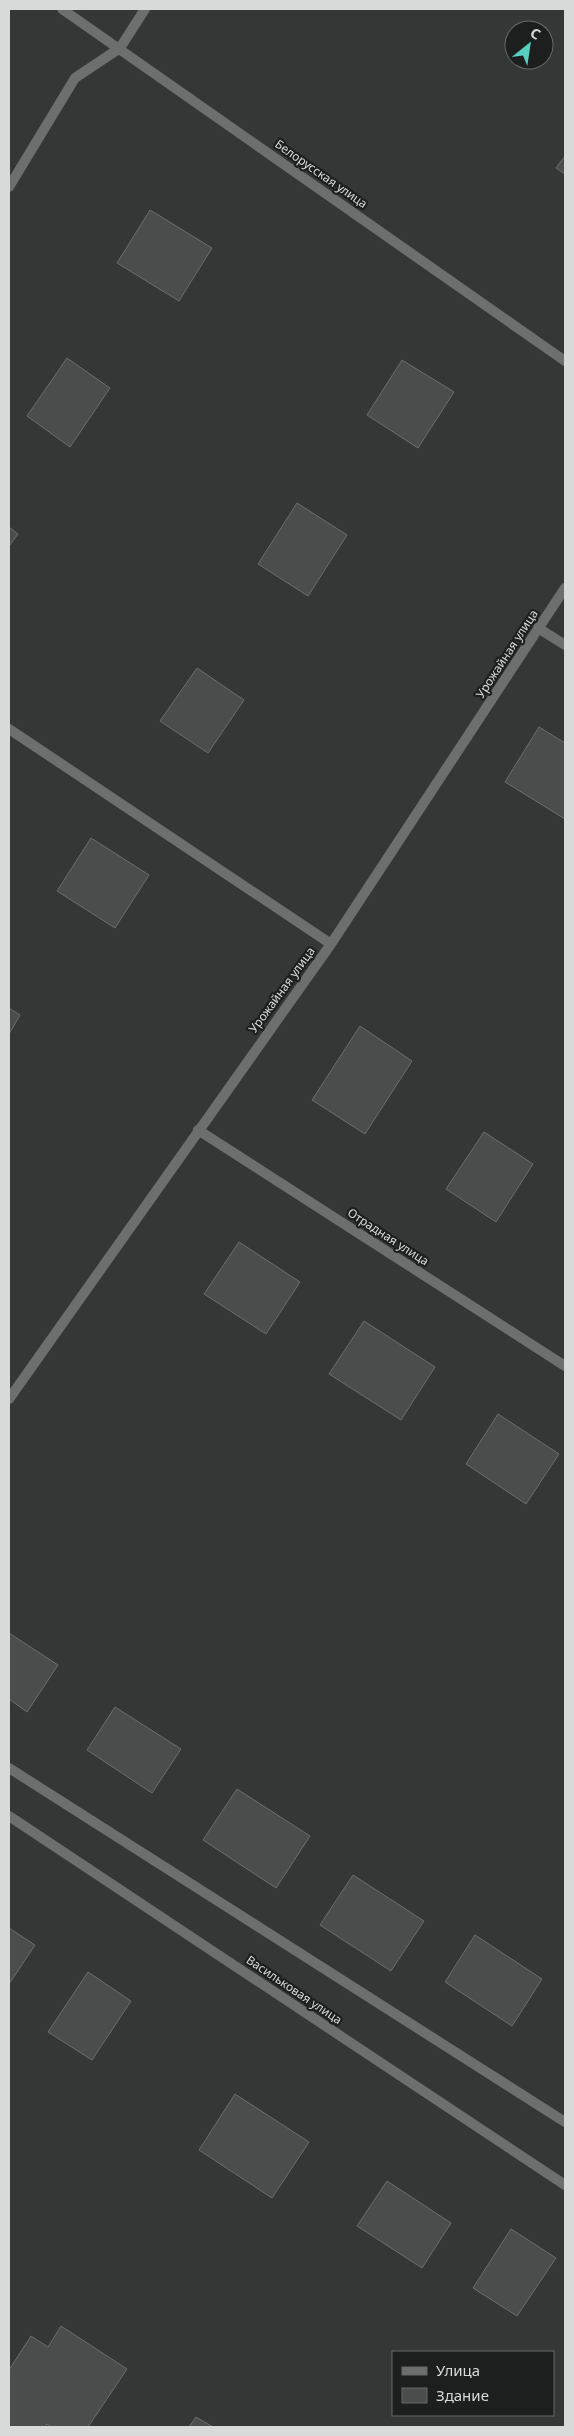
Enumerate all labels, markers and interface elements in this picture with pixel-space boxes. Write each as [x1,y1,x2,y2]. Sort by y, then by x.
north arrow [504,20,554,70]
text: С [527,23,544,44]
street label: Белорусская улица [272,135,371,212]
street label: Урожайная улица [472,606,542,701]
street label: Урожайная улица [245,943,319,1036]
street label: Отрадная улица [344,1204,432,1269]
street label: Васильковая улица [243,1951,346,2028]
legend [392,2351,554,2416]
text: Улица [436,2360,480,2380]
text: Здание [436,2385,489,2405]

